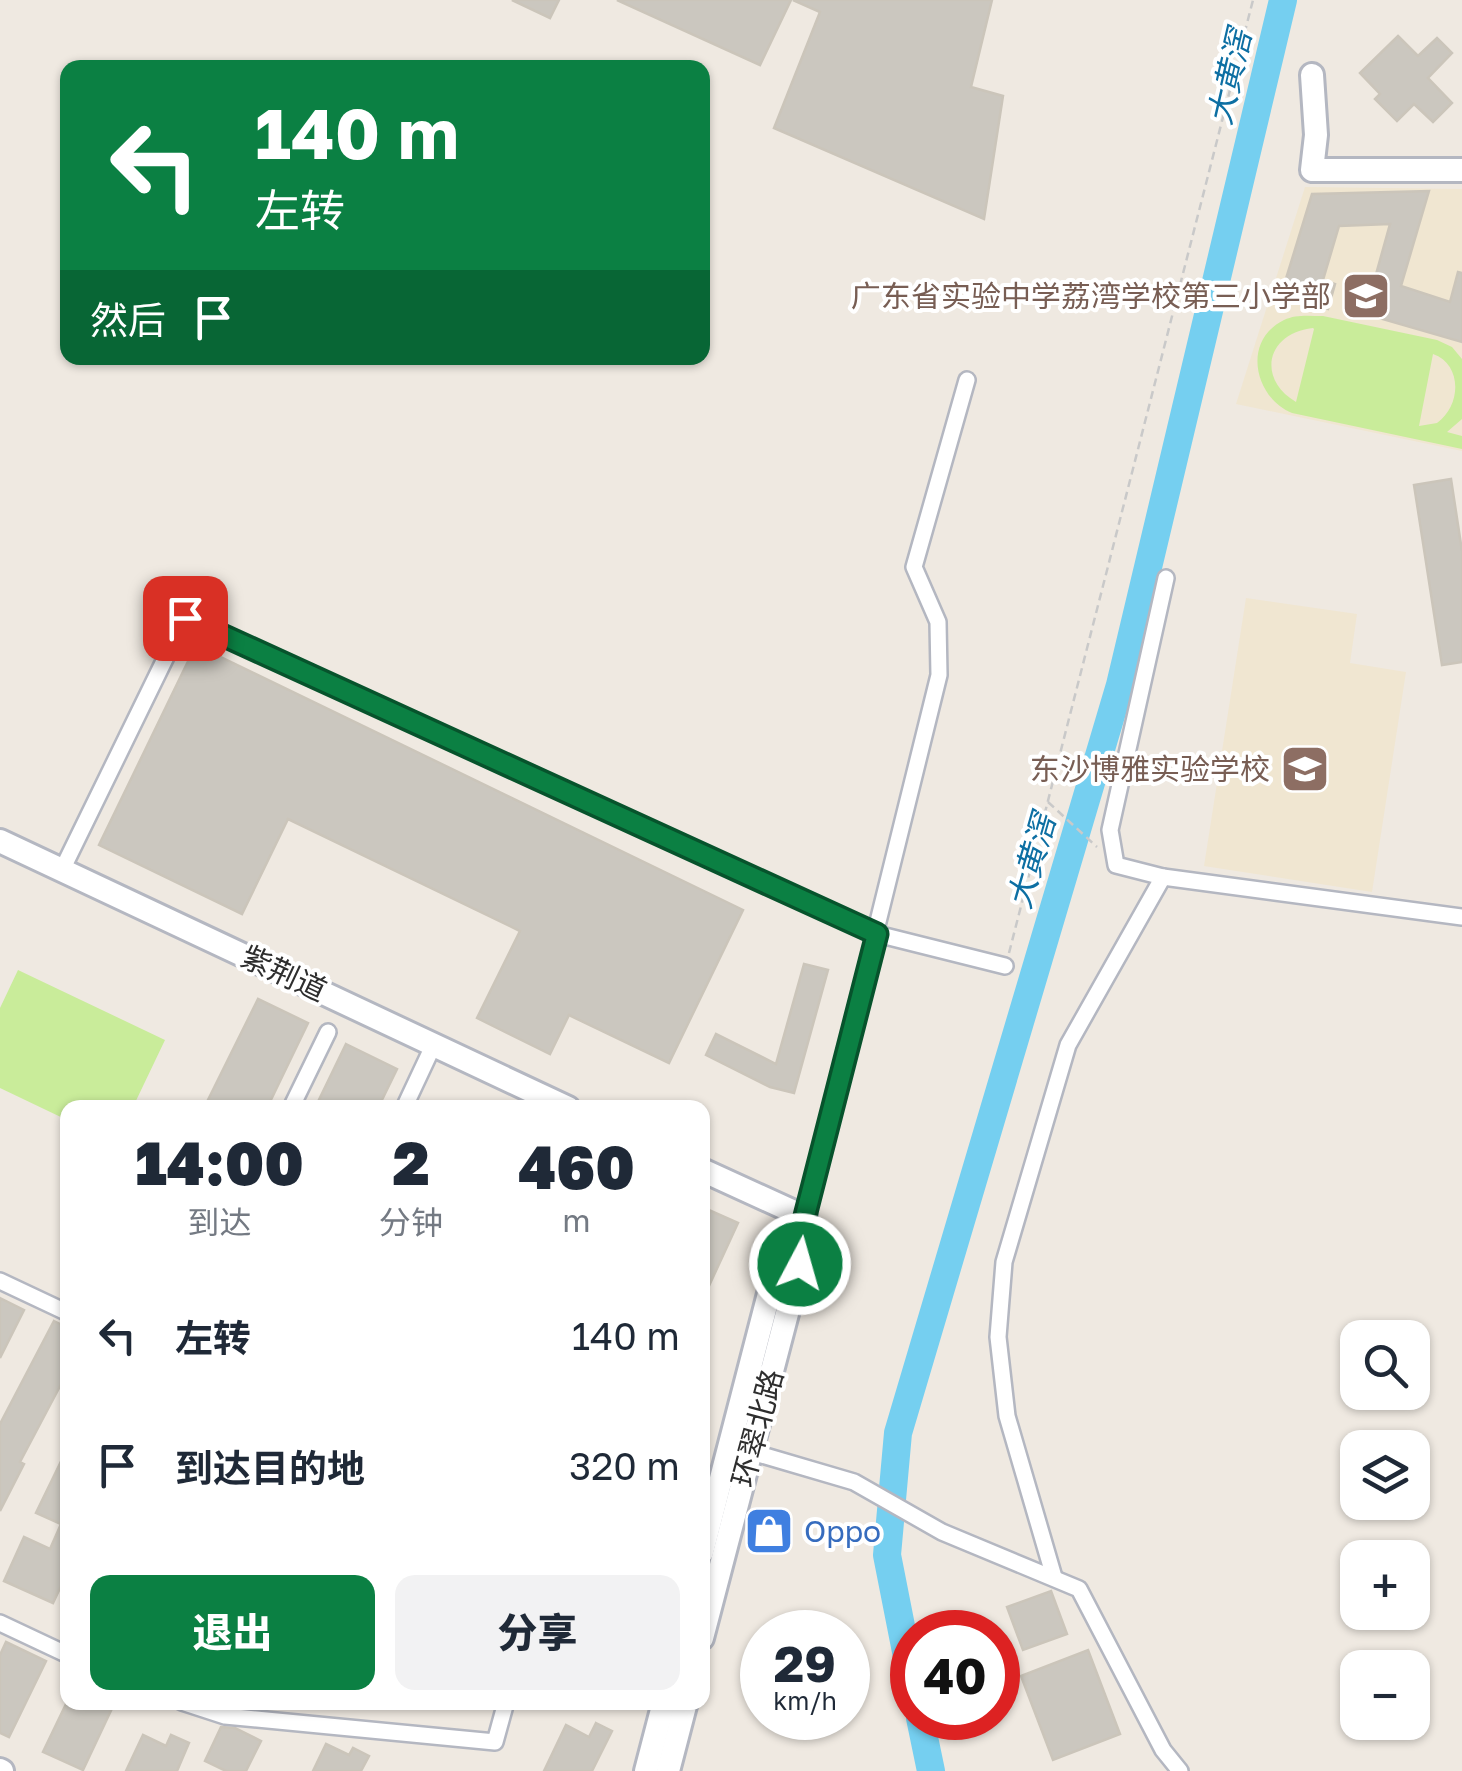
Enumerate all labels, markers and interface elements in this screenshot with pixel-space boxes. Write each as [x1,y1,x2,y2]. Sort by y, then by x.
water label: 大黄滘 [1200,22,1259,128]
text: 140 m [255,90,459,174]
icon: left [90,100,220,230]
text: 左转 [255,183,345,237]
school or university icon: 广东省实验中学荔湾学校第三小学部 [1340,270,1392,322]
place label: 广东省实验中学荔湾学校第三小学部 [851,278,1331,314]
icon: arrive [186,290,241,345]
text: 然后 [90,297,166,342]
pin [143,576,228,661]
icon: arrive [158,591,213,646]
school or university icon: 东沙博雅实验学校 [1279,743,1331,795]
place label: 东沙博雅实验学校 [1030,751,1270,787]
water label: 大黄滘 [1000,806,1064,912]
street label: 紫荆道 [236,938,332,1008]
text: 14:00 [135,1126,304,1198]
text: 2 [392,1126,430,1198]
text: 460 [518,1130,635,1202]
text: m [562,1201,591,1239]
text: 到达 [188,1203,252,1241]
text: 分钟 [379,1203,443,1241]
position arrow [748,1212,852,1316]
icon: left [90,1308,145,1363]
text: 140 m [572,1313,680,1358]
text: 左转 [175,1315,251,1360]
map controls [1340,1320,1430,1740]
button: search [1340,1320,1430,1410]
street label: 环翠北路 [724,1365,790,1491]
button: layers [1340,1430,1430,1520]
icon: arrive [90,1438,145,1493]
text: 320 m [569,1443,680,1488]
text: 到达目的地 [175,1445,365,1490]
shop icon: Oppo [743,1505,795,1557]
place label: Oppo [804,1513,881,1549]
button: + [1340,1540,1430,1630]
button: 退出 [90,1575,375,1690]
button: 分享 [395,1575,680,1690]
speed limit sign: 40 [890,1610,1020,1740]
text: 29 [774,1633,836,1693]
button: − [1340,1650,1430,1740]
text: km/h [773,1685,837,1716]

